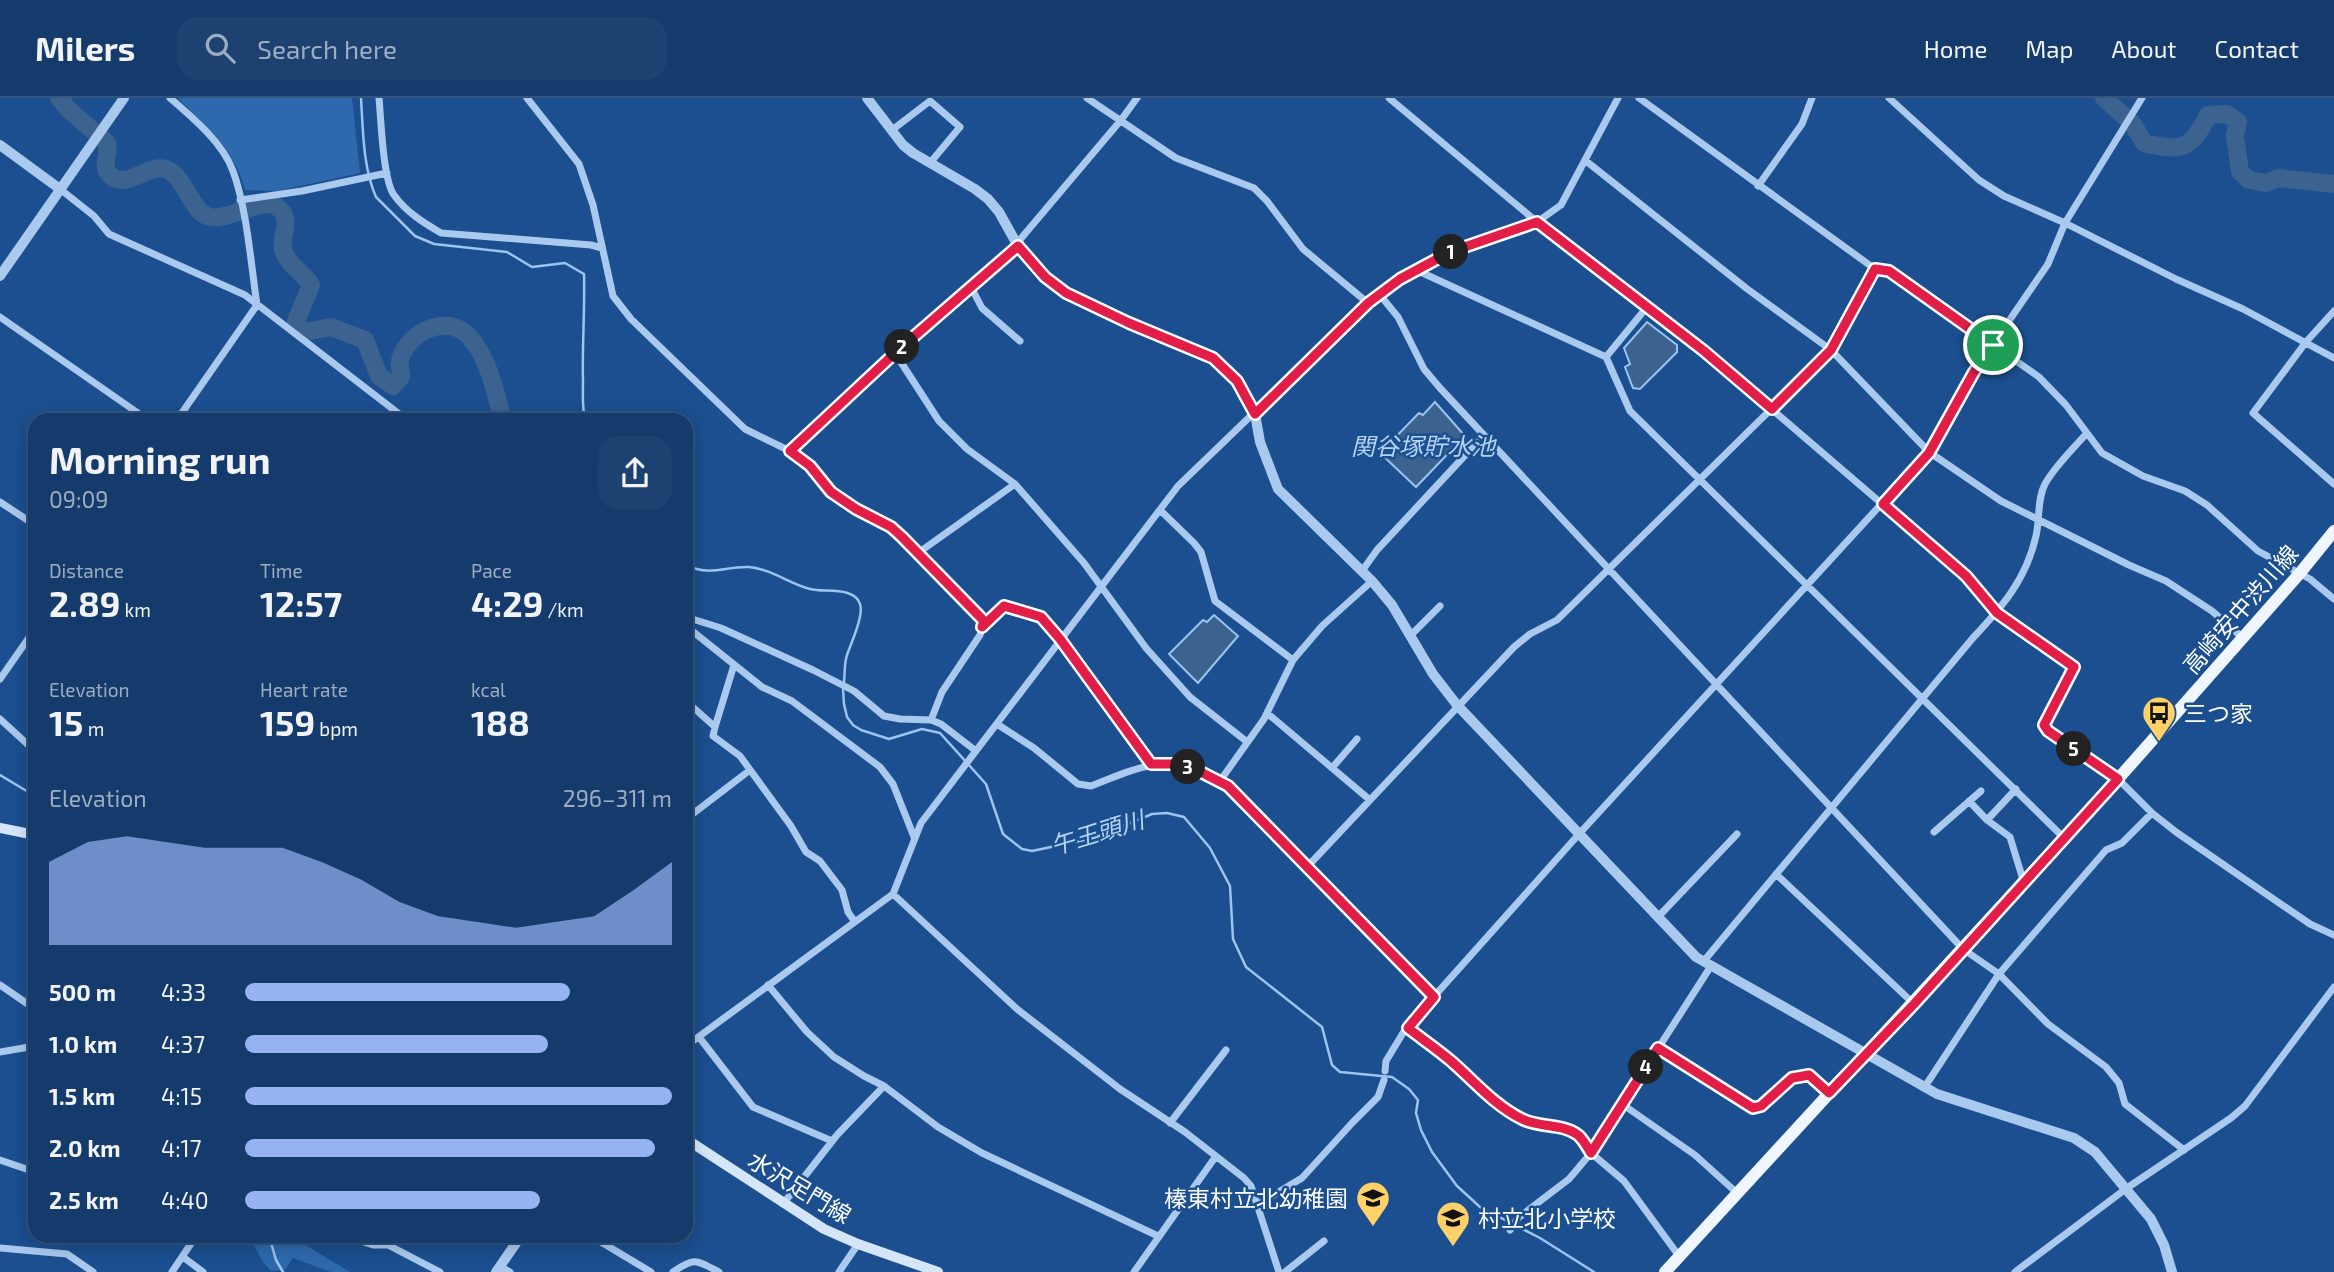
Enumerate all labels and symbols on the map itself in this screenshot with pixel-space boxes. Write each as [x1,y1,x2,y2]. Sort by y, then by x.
pin: 1 [1434,234,1468,270]
pin [1963,315,2023,375]
pin: 2 [884,330,920,364]
water label: 関谷塚貯水池 [1351,431,1497,460]
street label: 高崎安中渋川線 [2177,539,2303,679]
bus stop icon: 三つ家 [2140,694,2178,743]
place label: 三つ家 [2184,699,2253,727]
pin: 5 [2056,732,2092,766]
pin: 3 [1170,750,1206,784]
water label: 午王頭川 [1047,803,1150,860]
pin: 4 [1628,1049,1664,1084]
street label: 水沢足門線 [744,1145,856,1229]
school or university icon: 榛東村立北幼稚園 [1354,1179,1392,1228]
place label: 榛東村立北幼稚園 [1164,1184,1348,1212]
school or university icon: 村立北小学校 [1434,1199,1472,1248]
place label: 村立北小学校 [1478,1204,1616,1232]

